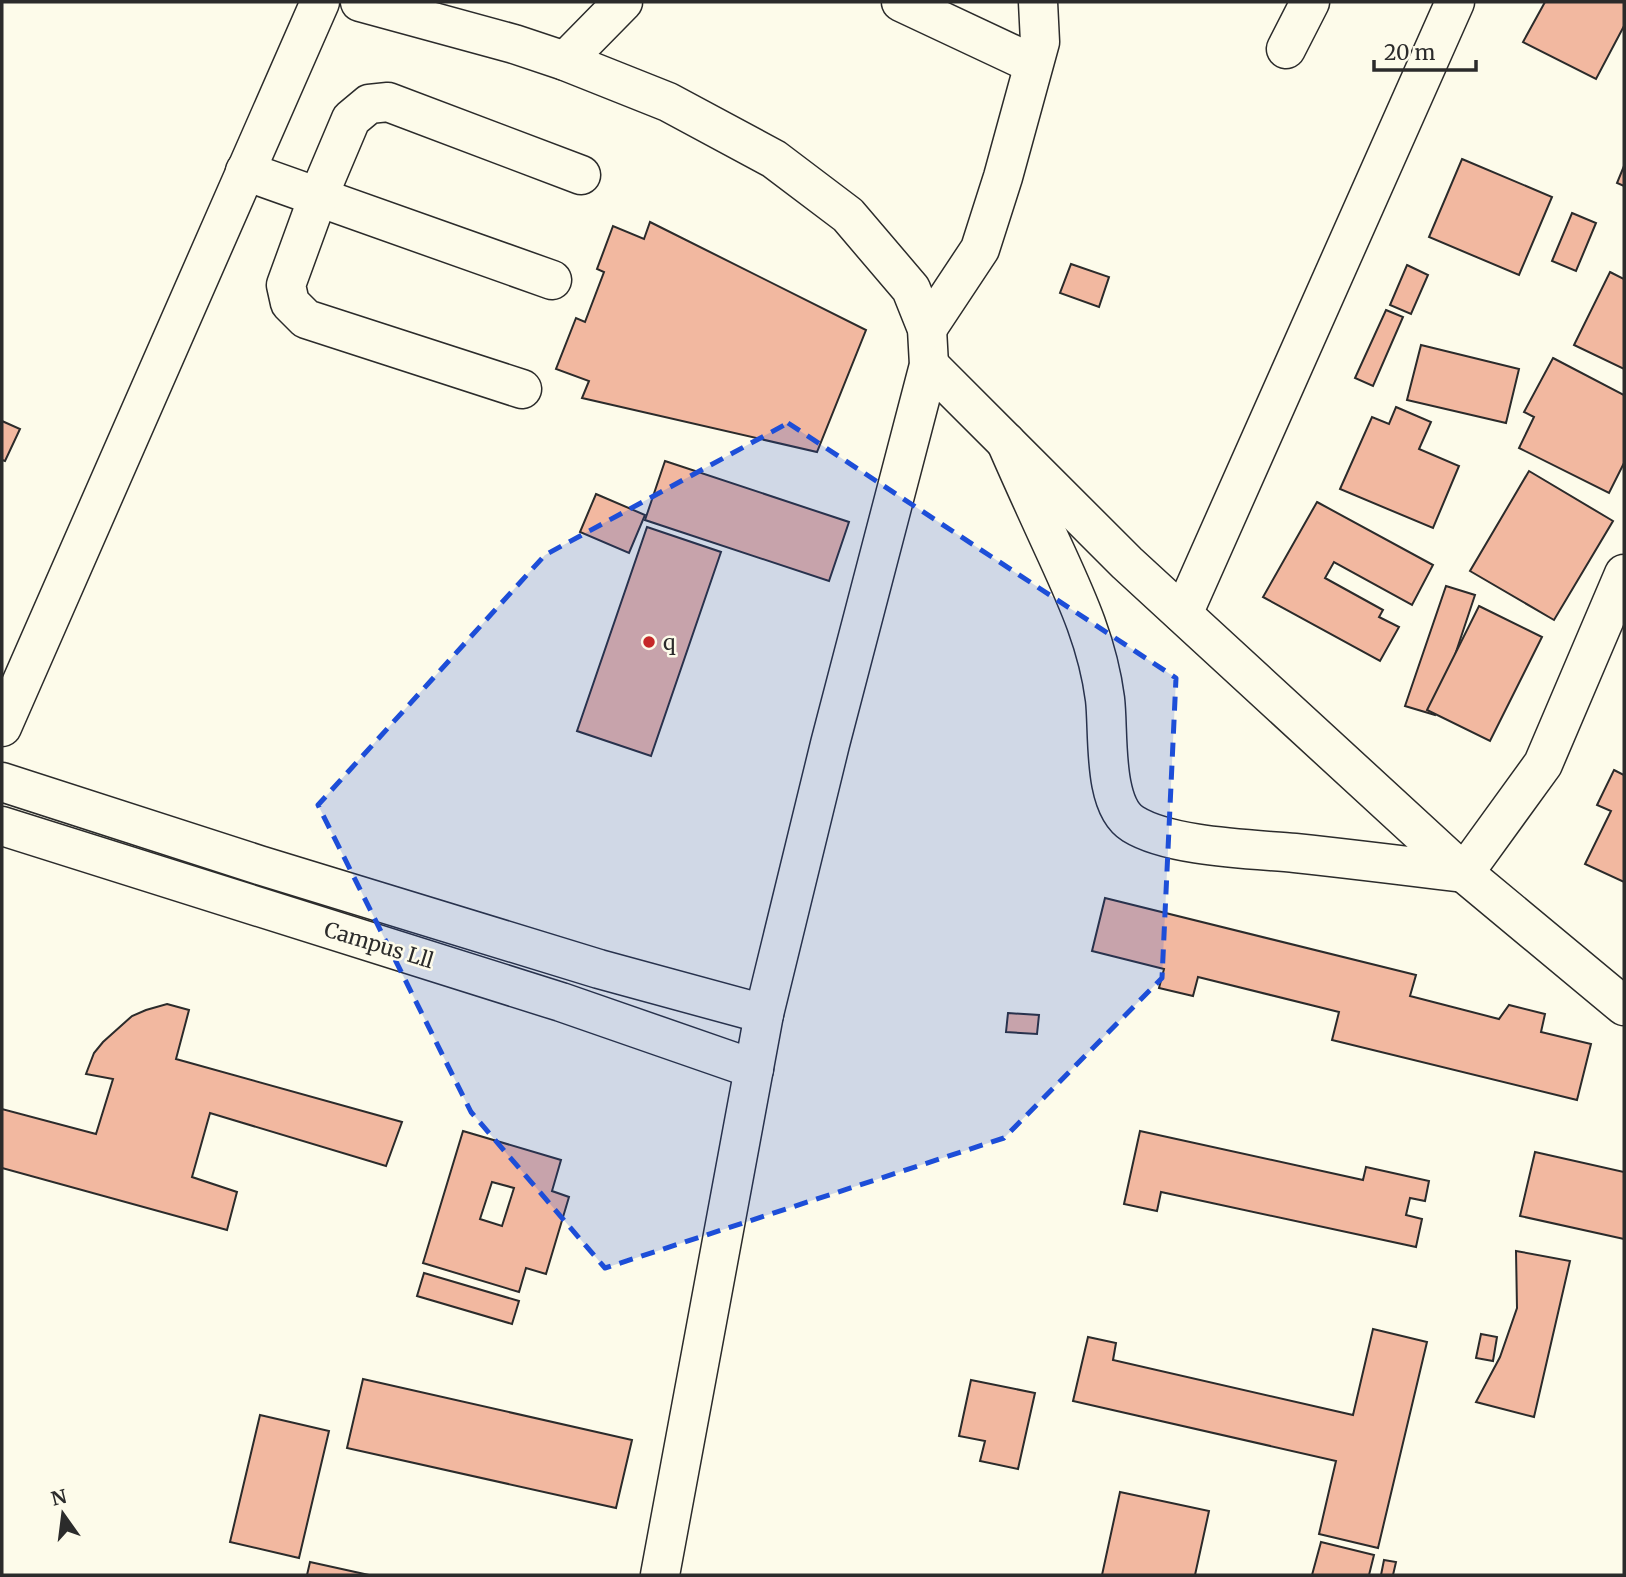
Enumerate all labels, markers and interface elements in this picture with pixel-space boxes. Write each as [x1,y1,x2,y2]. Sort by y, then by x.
scale bar [1374,28,1476,72]
text: 20 m [1384,39,1436,66]
place label: q [663,629,676,656]
marker: q [641,634,657,650]
street label: Campus Lll [321,916,437,975]
north arrow [28,1479,98,1549]
text: N [49,1484,69,1511]

